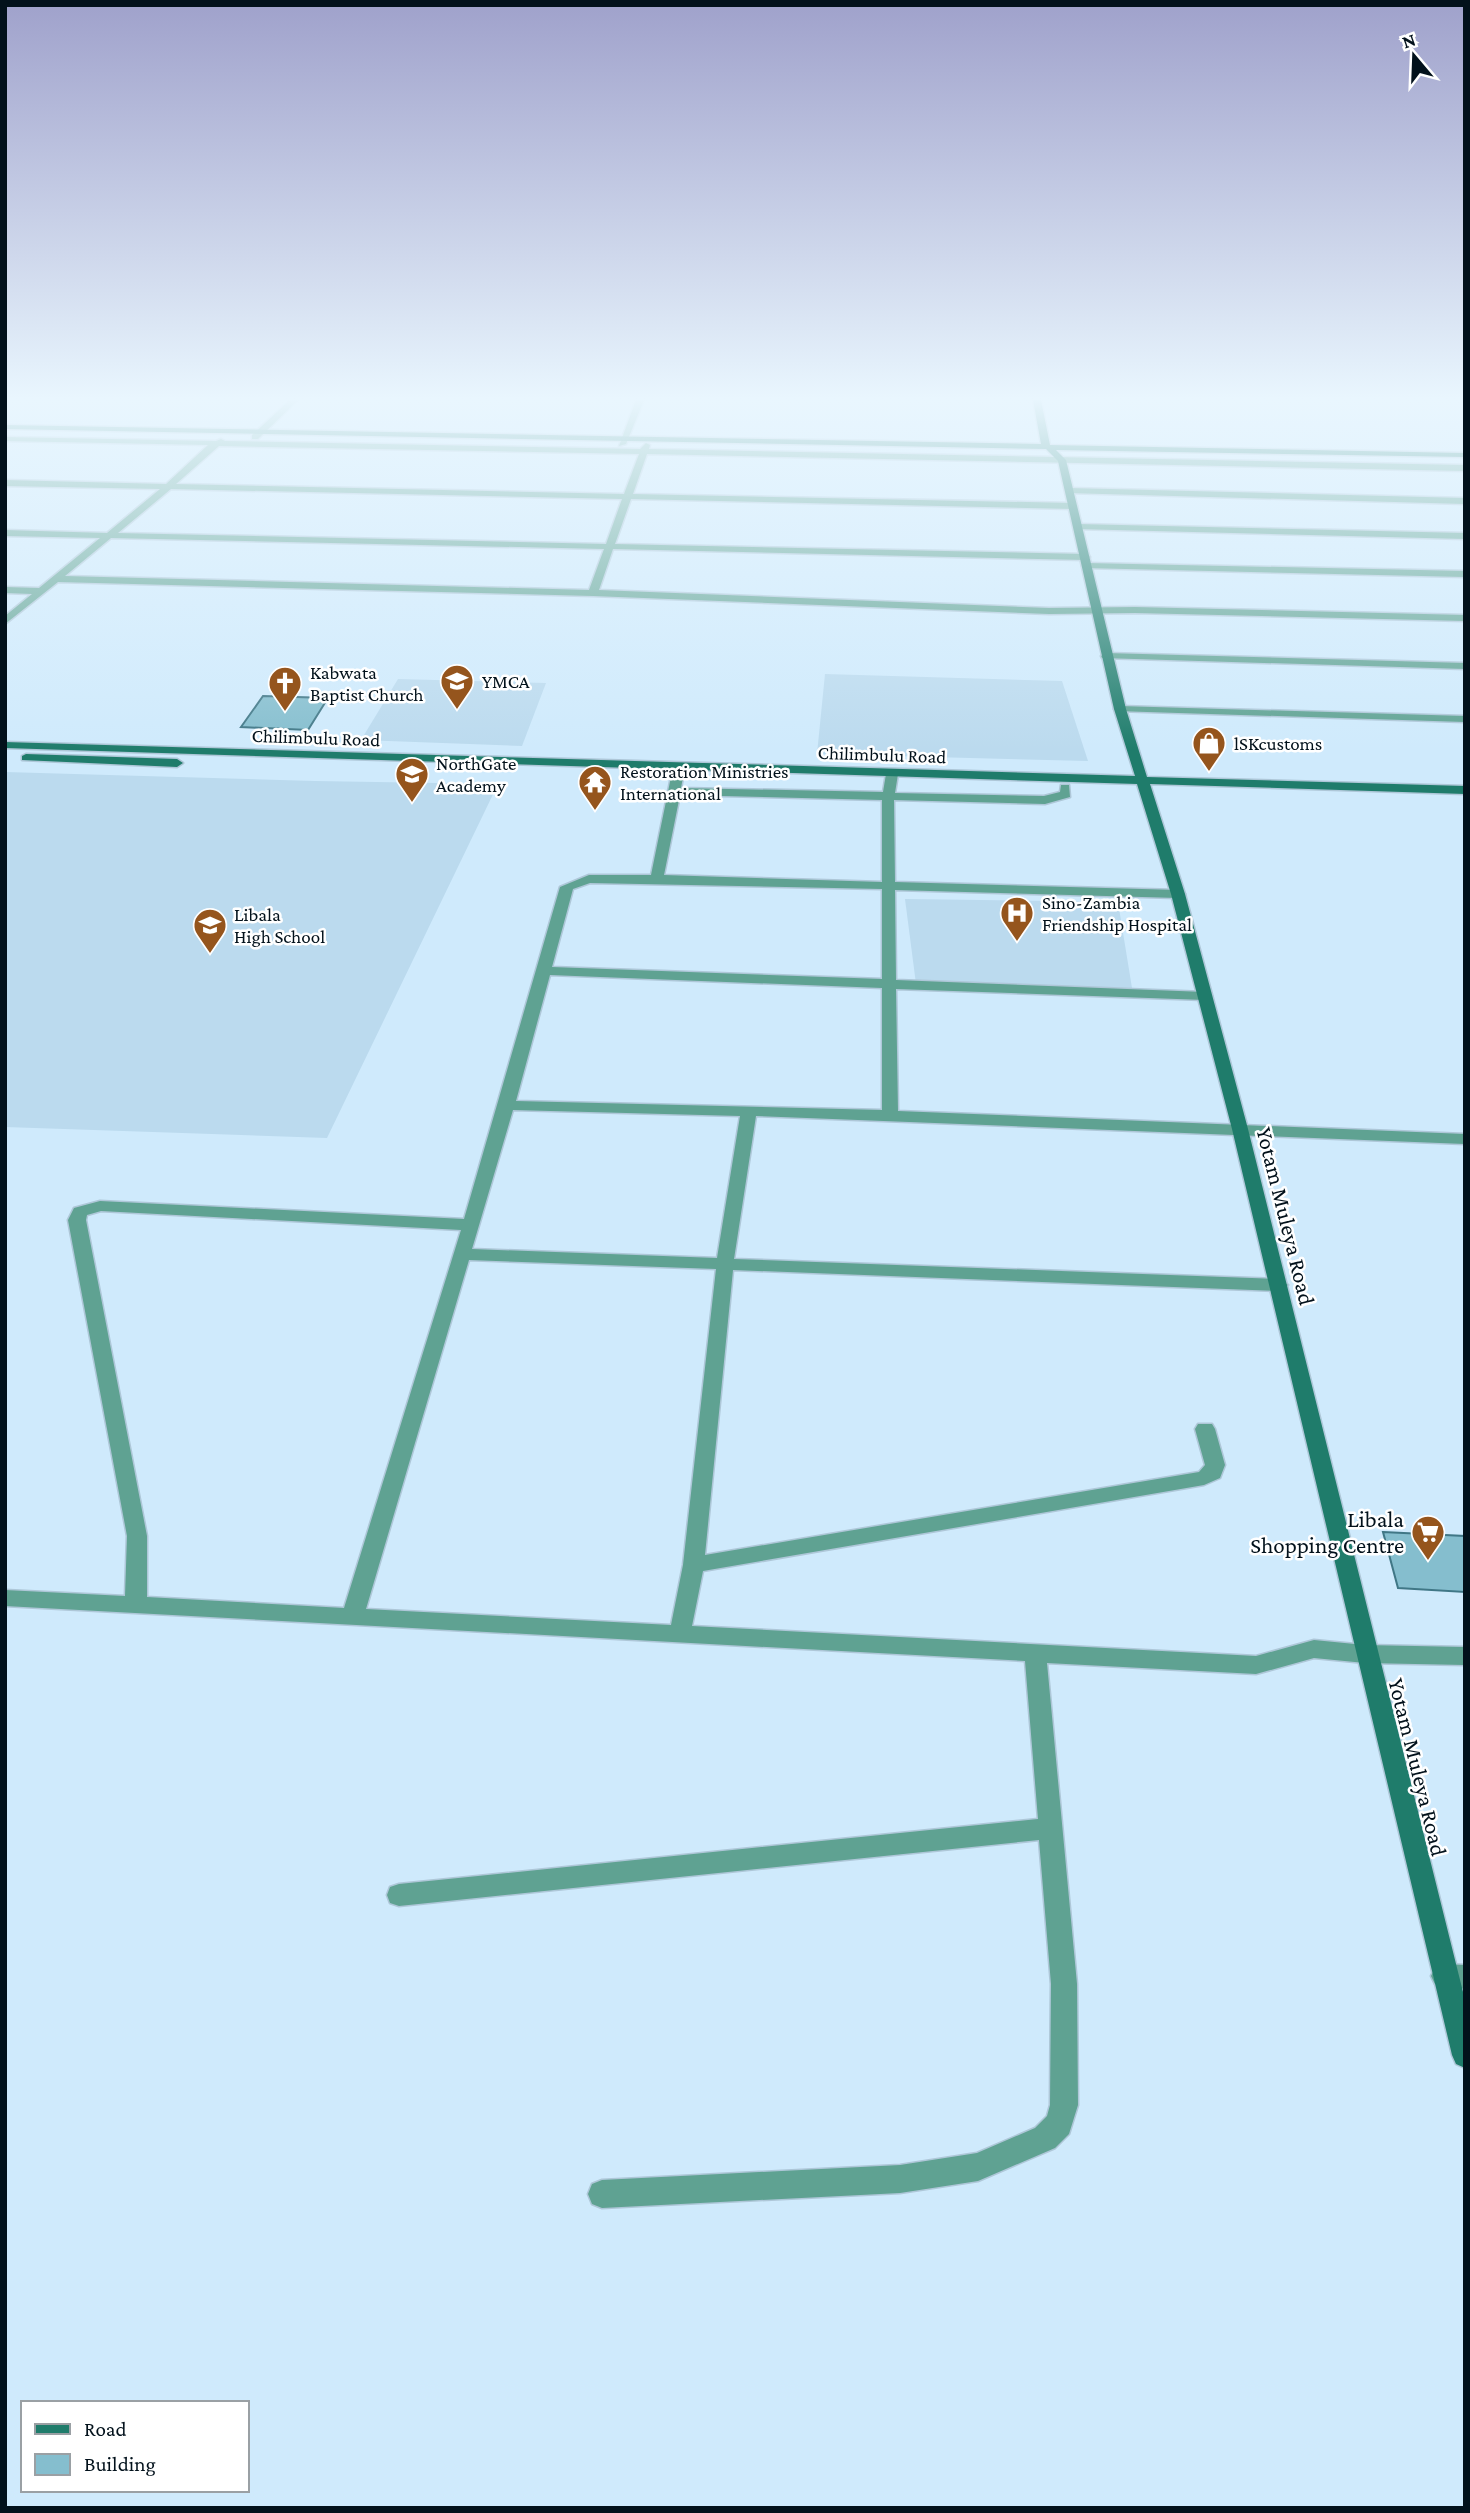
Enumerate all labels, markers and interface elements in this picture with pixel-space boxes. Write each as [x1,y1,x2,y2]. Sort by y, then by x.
north arrow [1379,21,1449,91]
text: N [1399,28,1418,52]
place label: Kabwata Baptist Church [310,662,424,705]
school or university icon: YMCA [438,662,476,711]
church icon: Kabwata Baptist Church [266,664,304,713]
place label: YMCA [482,671,530,692]
shop icon: lSKcustoms [1190,724,1228,773]
street label: Chilimbulu Road [251,725,381,750]
place label: lSKcustoms [1234,733,1322,754]
street label: Chilimbulu Road [817,742,947,767]
place label: NorthGate Academy [436,753,516,796]
school or university icon: NorthGate Academy [393,755,431,804]
place label: Restoration Ministries International [620,761,789,804]
temple icon: Restoration Ministries International [576,763,614,812]
place label: Sino-Zambia Friendship Hospital [1042,892,1192,935]
hospital icon: Sino-Zambia Friendship Hospital [998,894,1036,943]
place label: Libala High School [234,904,325,947]
school or university icon: Libala High School [191,906,229,955]
street label: Yotam Muleya Road [1251,1124,1321,1308]
place label: Libala Shopping Centre [1250,1506,1404,1558]
supermarket icon: Libala Shopping Centre [1409,1513,1447,1562]
street label: Yotam Muleya Road [1383,1675,1453,1859]
legend [21,2401,248,2492]
text: Road [84,2417,127,2441]
text: Building [84,2452,156,2476]

